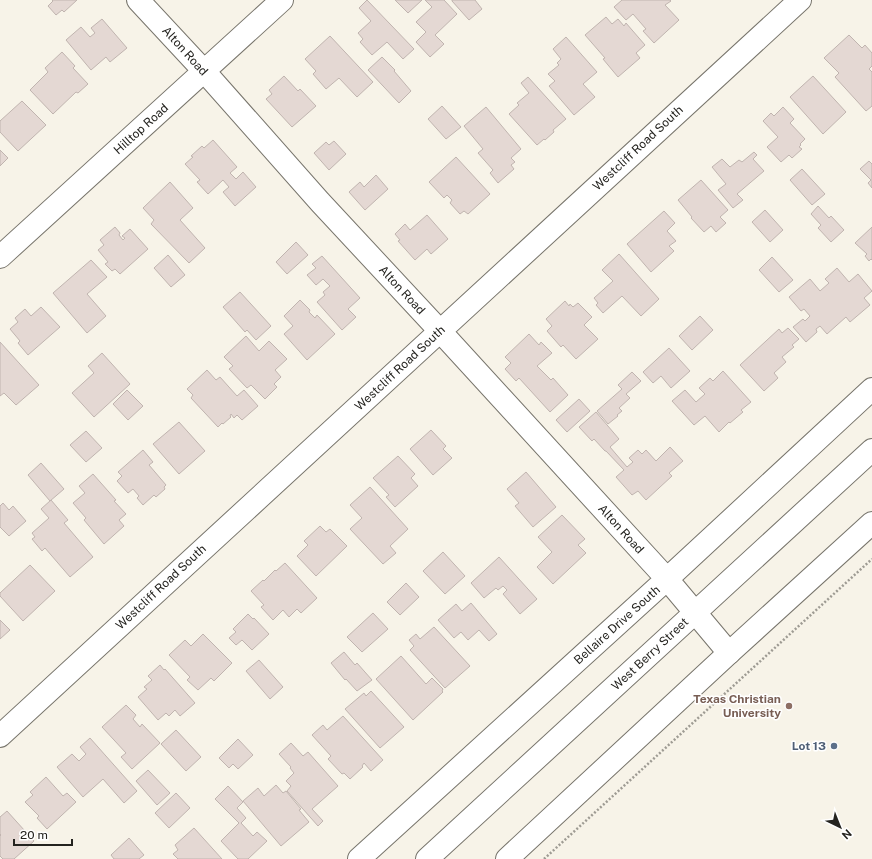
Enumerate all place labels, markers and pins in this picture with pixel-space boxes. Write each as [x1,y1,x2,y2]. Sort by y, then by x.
place label: Texas Christian University [693,692,781,720]
marker: Texas Christian University [784,701,794,711]
place label: Lot 13 [792,739,826,753]
marker: Lot 13 [829,741,839,751]

